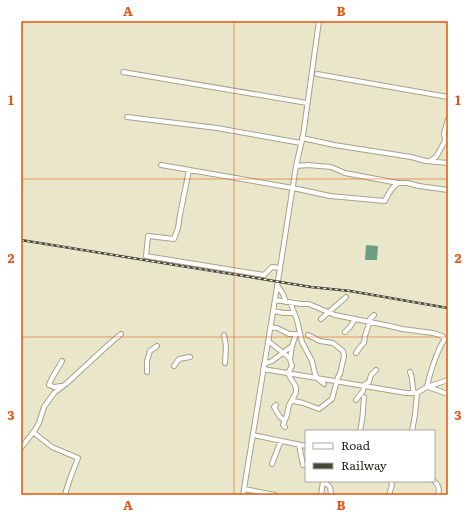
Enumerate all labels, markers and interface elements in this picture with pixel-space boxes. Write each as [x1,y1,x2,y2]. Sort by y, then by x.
text: A [123,1,133,20]
text: B [337,1,346,20]
text: 1 [8,90,14,109]
text: 1 [455,90,461,109]
text: 2 [8,248,15,267]
text: 2 [455,248,462,267]
text: 3 [7,405,15,424]
text: 3 [454,405,462,424]
legend [305,430,435,482]
text: Road [341,436,371,454]
text: Railway [341,456,387,474]
text: A [123,495,133,514]
text: B [337,495,346,514]

